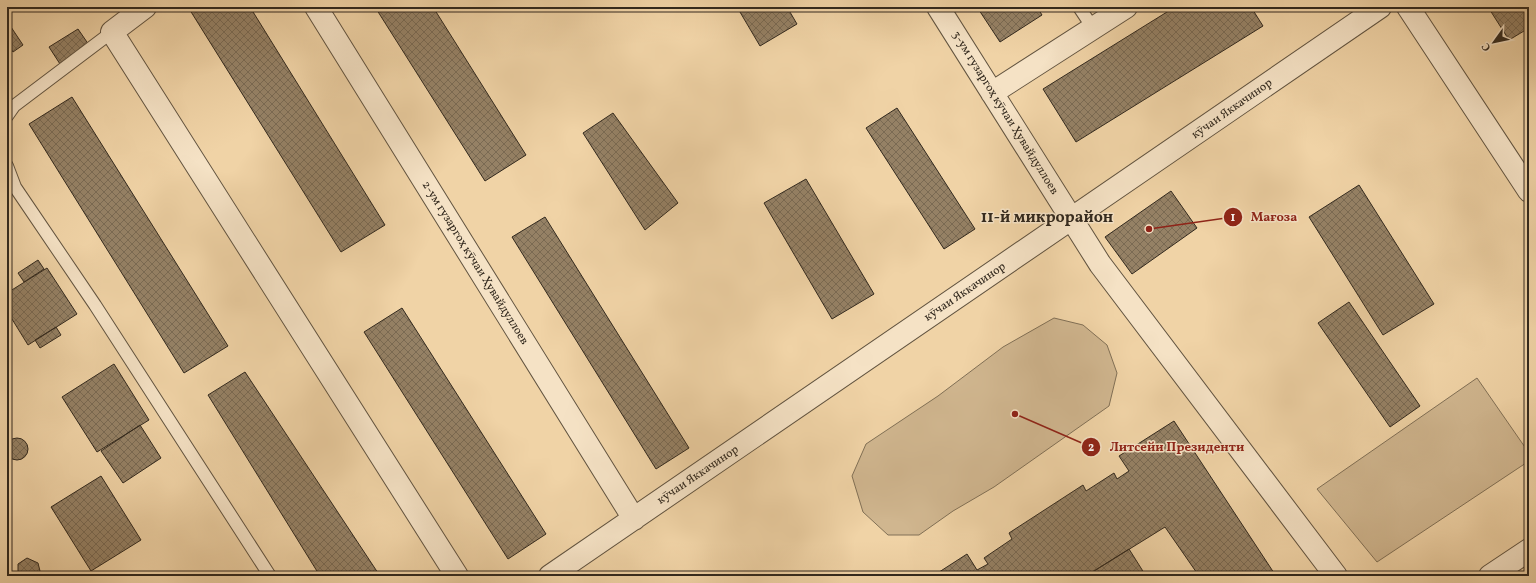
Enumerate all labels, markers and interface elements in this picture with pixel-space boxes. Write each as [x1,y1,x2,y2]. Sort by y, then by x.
north arrow [1474,22,1514,62]
street label: 3-ум гузаргоҳ кӯчаи Ҳувайдуллоев [948,28,1062,198]
text: С [1479,40,1495,54]
street label: кӯчаи Яккачинор [1188,75,1276,143]
street label: 2-ум гузаргоҳ кӯчаи Ҳувайдуллоев [418,178,532,348]
callout: Мағоза [1223,204,1305,229]
district label: 11-й микрорайон [981,207,1113,229]
text: Мағоза [1251,209,1297,227]
text: 1 [1231,210,1236,226]
street label: кӯчаи Яккачинор [921,259,1009,325]
callout: Литсейи Президенти [1081,434,1252,459]
text: Литсейи Президенти [1110,439,1244,457]
text: 2 [1088,440,1094,456]
street label: кӯчаи Яккачинор [654,442,742,508]

